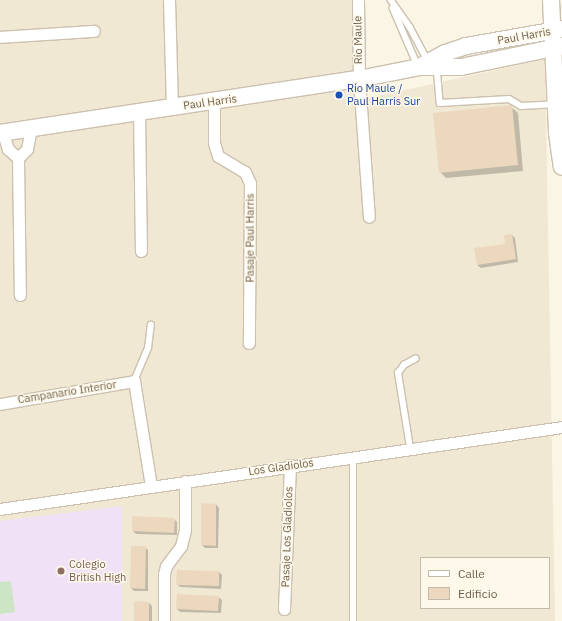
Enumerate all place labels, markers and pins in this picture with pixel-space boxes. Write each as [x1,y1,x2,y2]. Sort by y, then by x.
place label: Río Maule / Paul Harris Sur [347,82,420,108]
marker: Río Maule / Paul Harris Sur [334,90,344,100]
place label: Colegio British High [69,558,126,584]
marker: Colegio British High [56,566,66,576]

